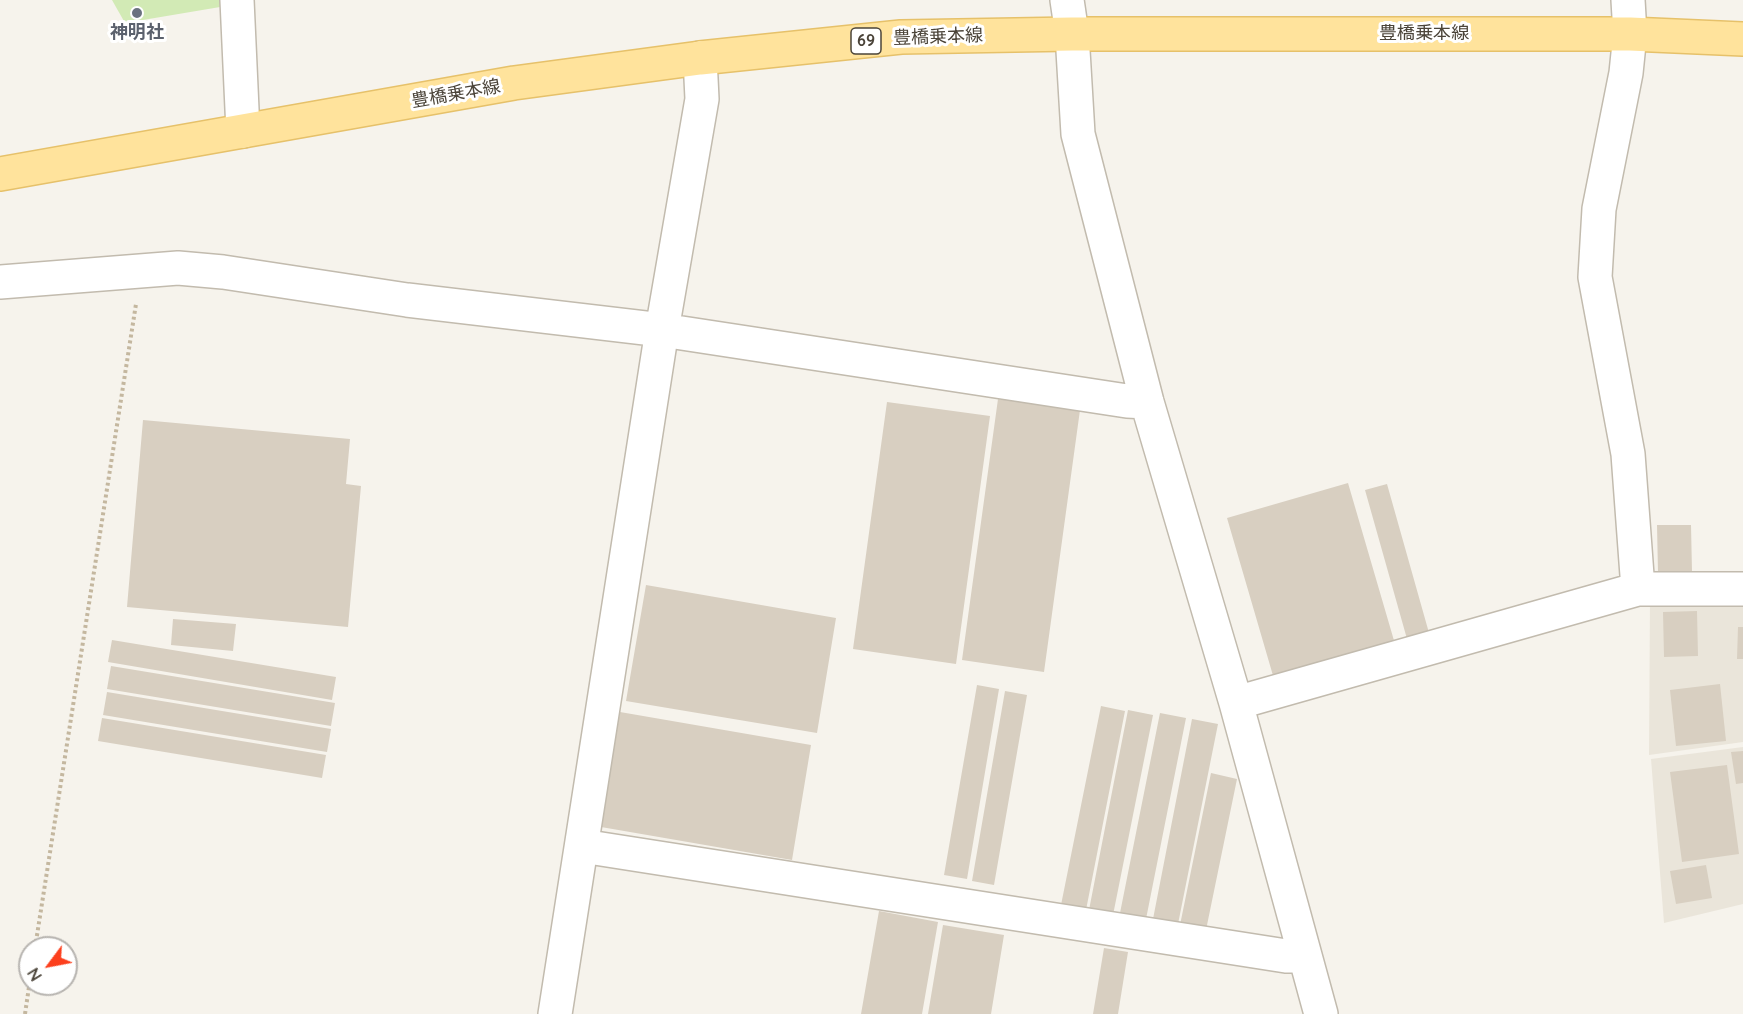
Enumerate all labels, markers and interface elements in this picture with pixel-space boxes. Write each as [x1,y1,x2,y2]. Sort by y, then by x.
marker: 神明社 [130,6,144,20]
place label: 神明社 [110,22,164,44]
street label: 豊橋乗本線 [1379,23,1469,45]
street label: 豊橋乗本線 [893,25,983,49]
road number: 69 [851,28,881,54]
street label: 豊橋乗本線 [410,76,502,112]
north arrow [18,936,78,996]
text: N [23,964,46,985]

